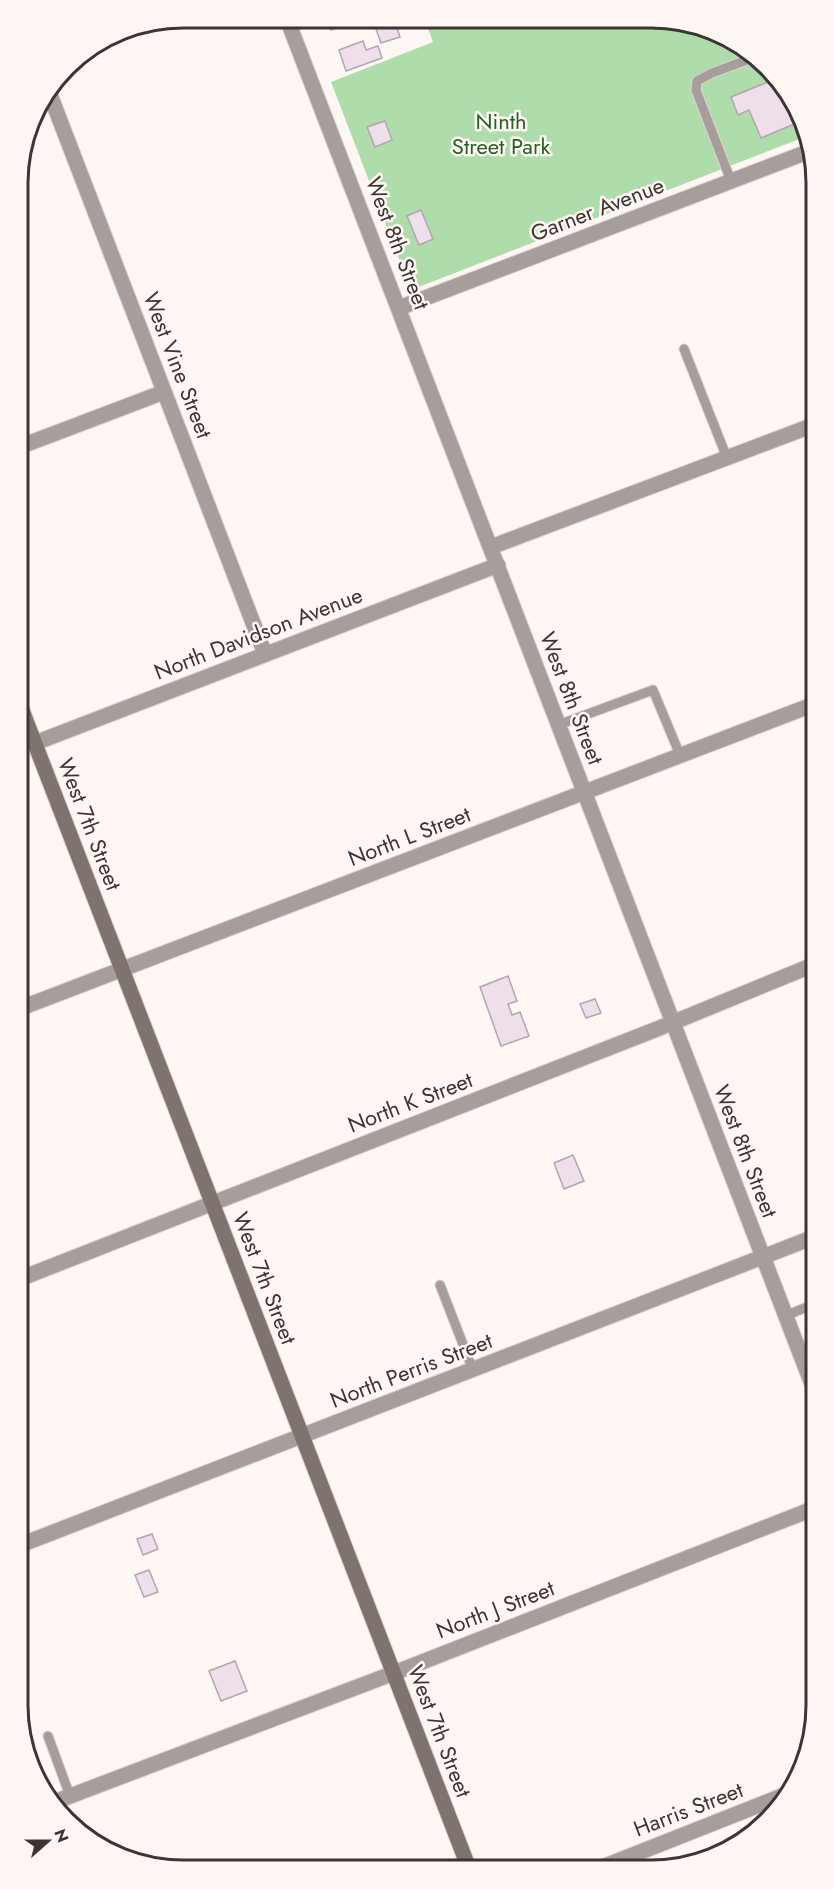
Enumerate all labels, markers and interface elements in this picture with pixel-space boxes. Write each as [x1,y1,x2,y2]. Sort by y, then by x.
park label: Ninth Street Park [452,105,550,162]
street label: Garner Avenue [526,169,668,249]
street label: West 8th Street [358,172,438,315]
street label: West Vine Street [135,287,221,443]
street label: North Davidson Avenue [149,578,367,688]
street label: West 8th Street [532,627,612,770]
street label: West 7th Street [50,753,130,896]
street label: North L Street [343,798,476,874]
street label: North K Street [343,1063,478,1141]
street label: West 8th Street [706,1080,786,1223]
street label: West 7th Street [225,1207,305,1350]
street label: North Perris Street [325,1324,497,1416]
street label: North J Street [431,1572,559,1646]
street label: West 7th Street [400,1660,480,1803]
street label: Harris Street [629,1773,748,1845]
north arrow [18,1811,78,1871]
text: N [49,1826,75,1846]

